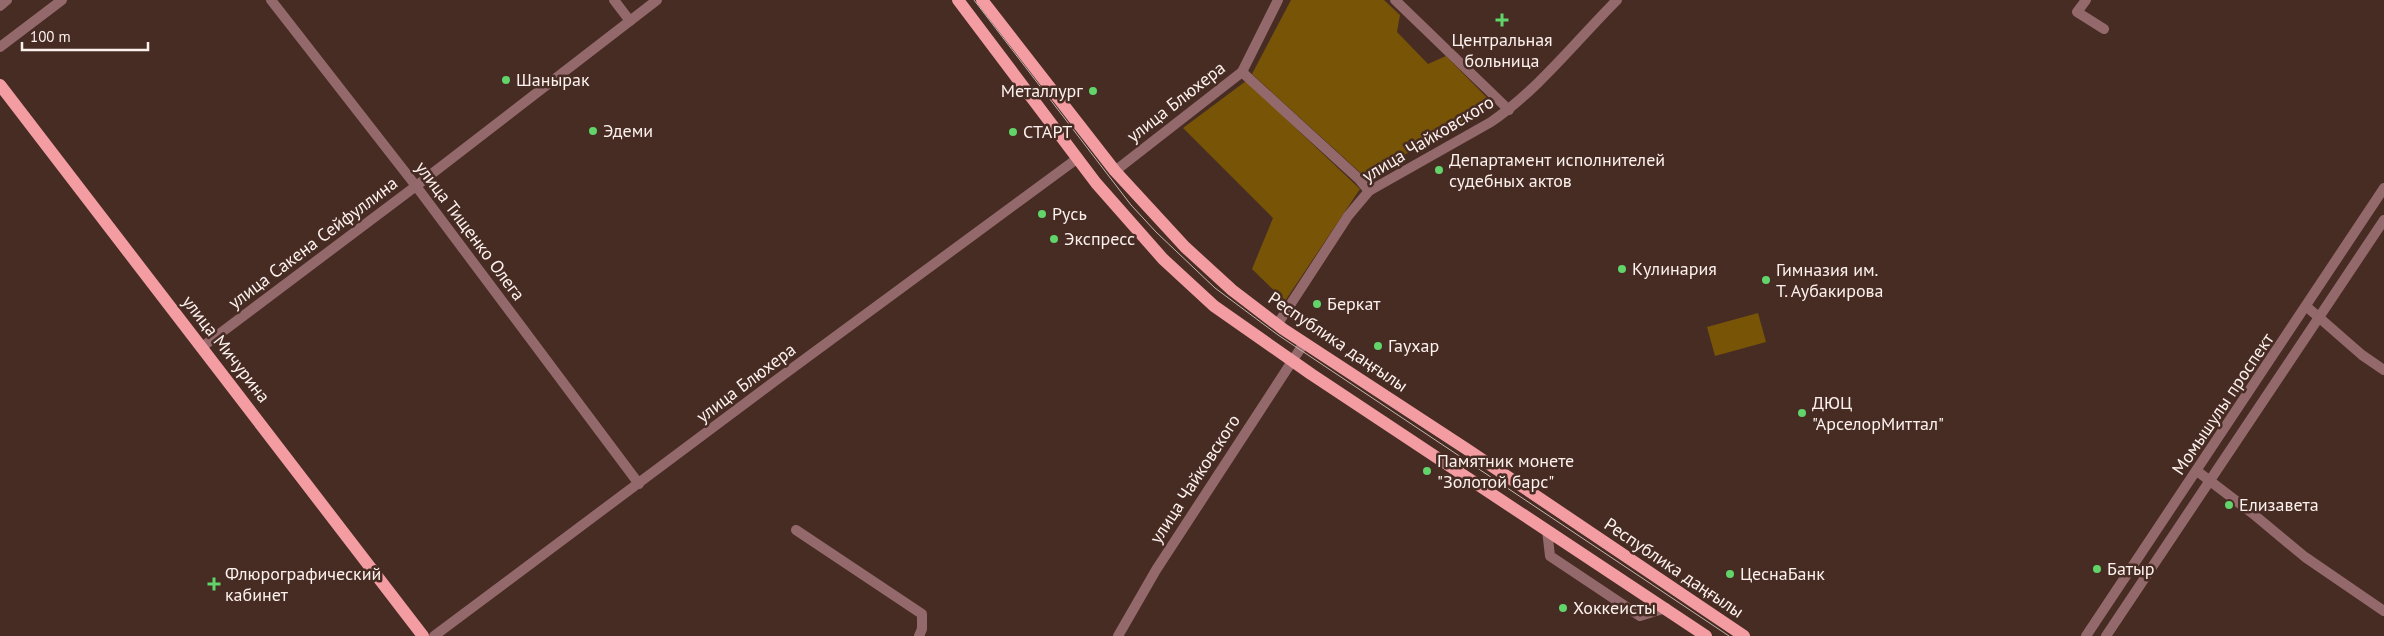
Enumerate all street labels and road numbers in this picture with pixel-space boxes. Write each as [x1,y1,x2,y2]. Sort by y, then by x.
street label: улица Блюхера [1122,56,1230,147]
street label: улица Чайковского [1358,90,1498,187]
street label: улица Тищенко Олега [410,156,530,305]
street label: улица Сакена Сейфуллина [223,171,402,314]
street label: Республика даңғылы [1264,286,1412,397]
street label: улица Мичурина [177,290,276,407]
street label: Момышулы проспект [2167,328,2279,479]
street label: улица Блюхера [691,338,800,428]
street label: улица Чайковского [1144,410,1245,548]
street label: Республика даңғылы [1600,512,1748,623]

